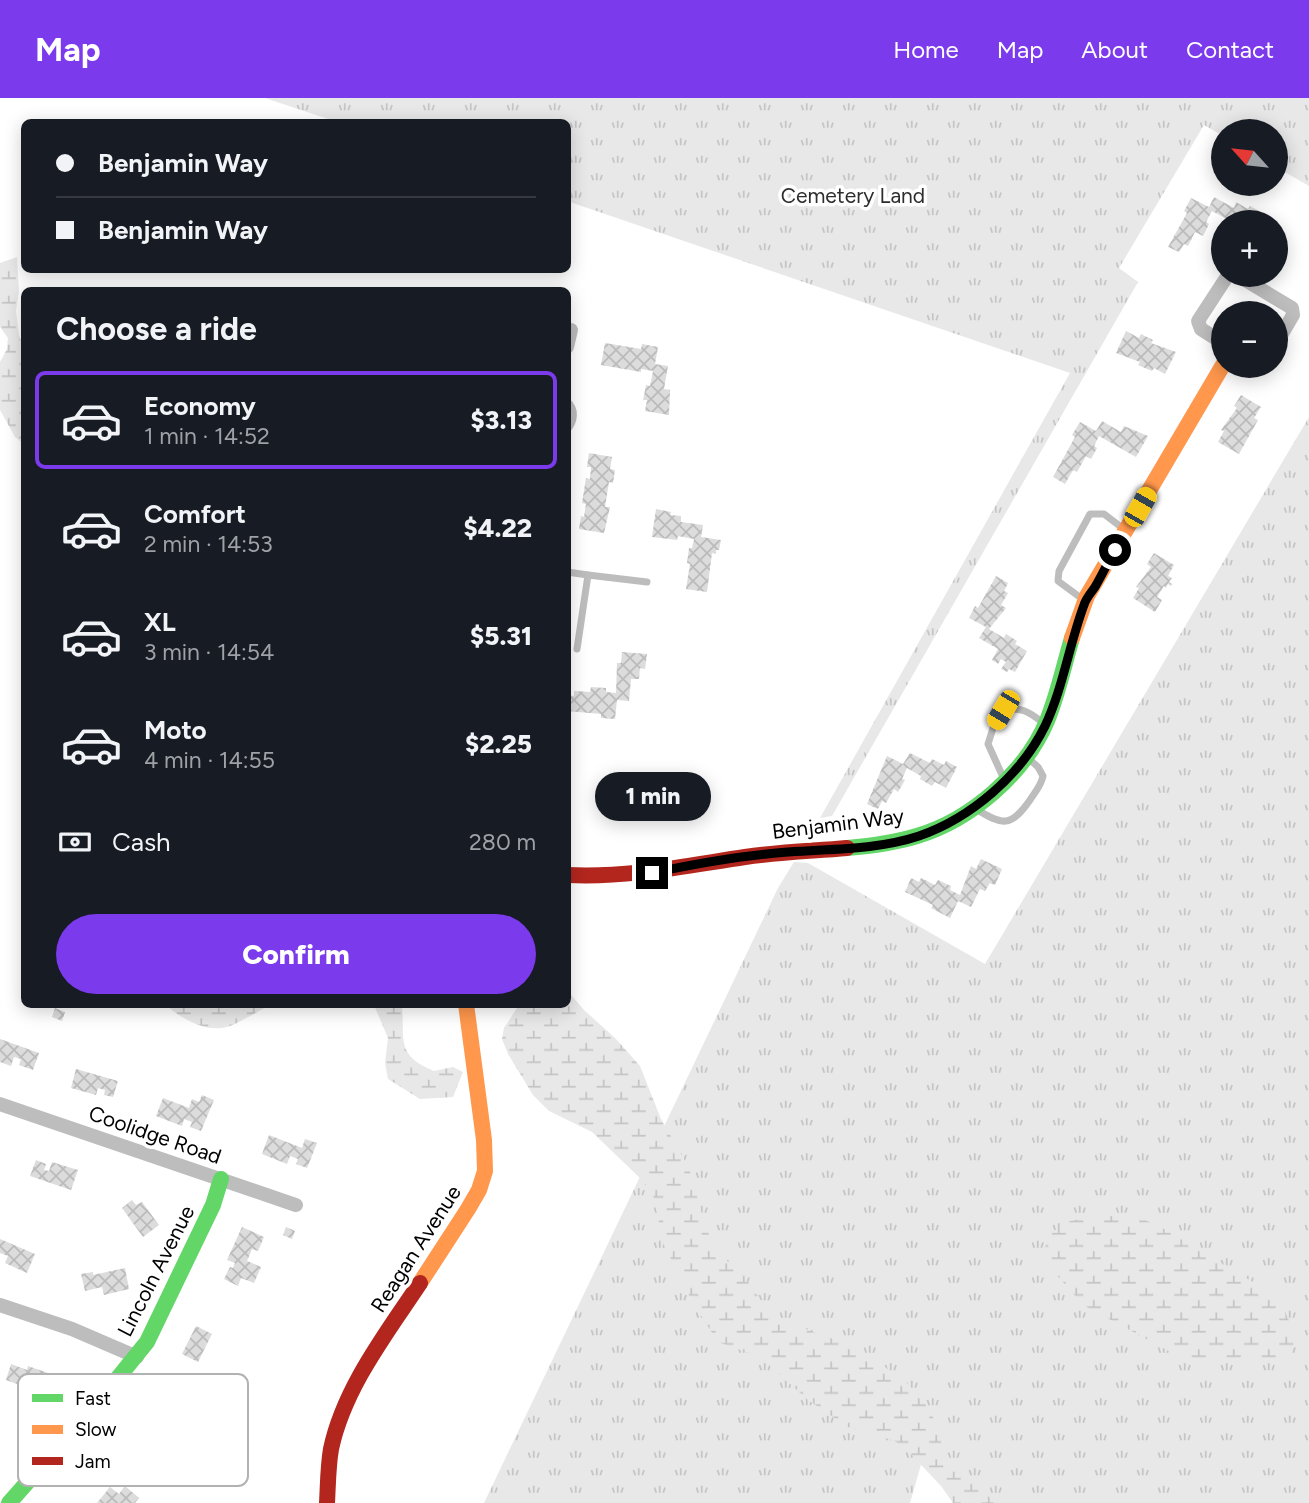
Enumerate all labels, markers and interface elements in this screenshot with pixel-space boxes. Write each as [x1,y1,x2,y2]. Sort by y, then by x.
text: Map [35,30,101,69]
text: Home [893,35,959,64]
text: Map [997,35,1043,64]
text: About [1081,35,1148,64]
text: Contact [1186,35,1274,64]
north arrow [1211,119,1288,196]
map controls [1211,119,1288,378]
text: Benjamin Way [98,147,268,179]
park label: Cemetery Land [781,183,925,208]
button: + [1211,210,1288,287]
text: Benjamin Way [98,214,268,246]
button: − [1211,301,1288,378]
text: Choose a ride [56,310,257,348]
icon: car [60,389,123,452]
text: Economy [144,390,256,422]
text: $3.13 [471,404,532,436]
text: 1 min · 14:52 [144,422,270,450]
car [1121,484,1160,530]
icon: car [60,497,123,560]
text: Comfort [144,498,246,530]
text: $4.22 [464,512,532,544]
text: 2 min · 14:53 [144,530,273,558]
route start [1099,534,1131,566]
icon: car [60,605,123,668]
text: XL [144,606,176,638]
text: $5.31 [470,620,532,652]
text: 3 min · 14:54 [144,638,274,666]
car [984,687,1023,733]
icon: car [60,713,123,776]
text: Moto [144,714,207,746]
text: $2.25 [465,728,532,760]
text: 4 min · 14:55 [144,746,275,774]
callout: 1 min [594,772,710,820]
text: 1 min [626,782,680,810]
street label: Benjamin Way [770,803,905,844]
icon: cash [56,823,94,861]
text: Cash [112,826,171,858]
text: 280 m [469,828,536,856]
route end [636,857,668,889]
button: Confirm [56,914,536,994]
street label: Coolidge Road [86,1100,225,1169]
street label: Reagan Avenue [365,1181,466,1317]
street label: Lincoln Avenue [112,1201,199,1340]
legend [18,1374,248,1486]
text: Fast [75,1387,111,1410]
text: Slow [75,1418,117,1441]
text: Jam [75,1450,111,1473]

